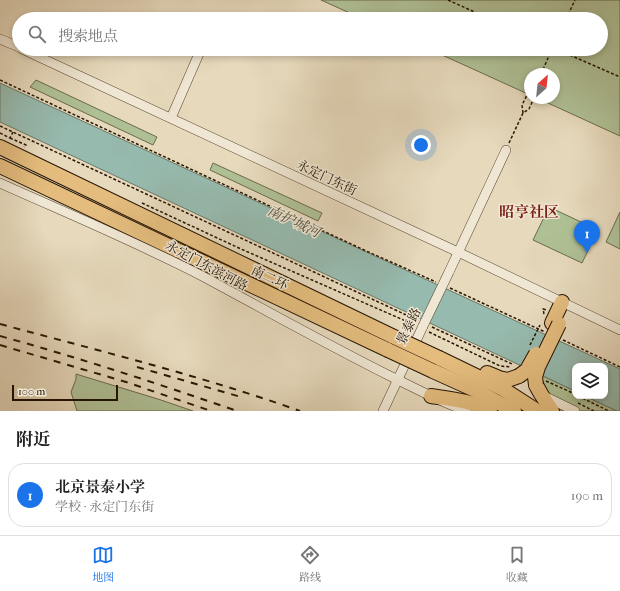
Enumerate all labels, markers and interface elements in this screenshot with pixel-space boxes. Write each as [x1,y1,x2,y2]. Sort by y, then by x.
search box [12,12,608,56]
icon: search [26,23,48,45]
text: 搜索地点 [58,27,118,45]
north arrow [524,68,560,104]
your location [411,135,431,155]
street label: 永定门东街 [294,157,359,198]
water label: 南护城河 [265,202,325,242]
district label: 昭亨社区 [499,203,559,221]
pin: 1 [574,220,600,253]
street label: 永定门东滨河路 [163,237,250,293]
street label: 南二环 [249,262,291,293]
street label: 景泰路 [393,305,424,347]
map controls [572,363,608,399]
button: layers [572,363,608,399]
scale bar [12,383,118,402]
text: 100 m [18,385,46,398]
text: 附近 [16,429,50,449]
text: 北京景泰小学 [55,478,145,496]
text: 1 [28,488,32,503]
text: 190 m [571,488,603,503]
text: 学校 · 永定门东街 [55,499,154,514]
tab: 地图 [92,544,114,584]
tab: 路线 [299,544,321,584]
tab: 收藏 [506,544,528,584]

